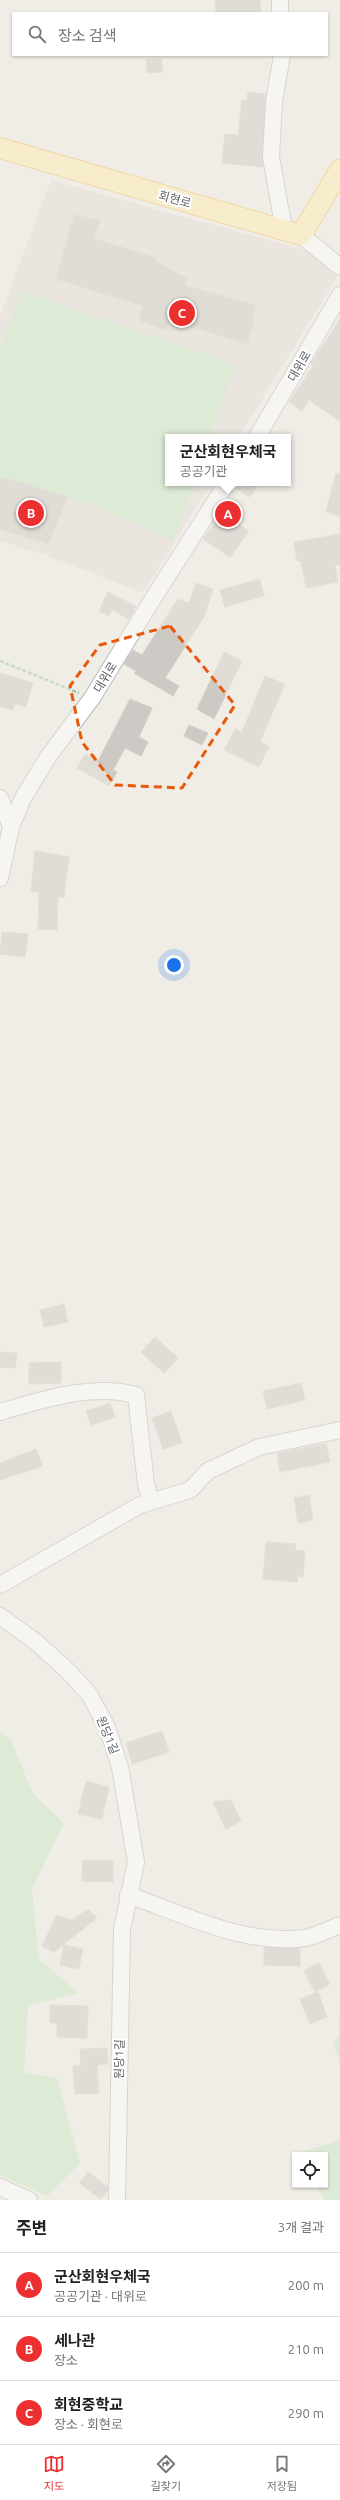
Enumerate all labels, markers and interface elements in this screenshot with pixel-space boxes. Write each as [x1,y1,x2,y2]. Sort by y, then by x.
search box [12,12,328,56]
icon: search [26,23,48,45]
text: 장소 검색 [58,27,117,44]
street label: 회현로 [157,188,193,210]
pin: C [169,298,195,328]
street label: 대위로 [285,348,313,384]
popup [165,434,291,486]
text: 군산회현우체국 [180,443,276,460]
text: 공공기관 [180,464,228,478]
pin: B [18,498,44,528]
pin: A [215,499,241,529]
street label: 대위로 [91,659,119,695]
your location [164,955,184,975]
street label: 원당1길 [95,1714,121,1756]
street label: 원당1길 [112,2039,126,2079]
map controls [292,2152,328,2188]
button: locate [292,2152,328,2188]
text: 주변 [16,2218,47,2237]
text: 3개 결과 [278,2220,324,2234]
text: 군산회현우체국 [54,2268,151,2285]
text: A [24,2278,34,2292]
text: 200 m [288,2278,324,2292]
text: 공공기관 · 대위로 [54,2289,147,2303]
text: 세나관 [54,2332,95,2349]
text: B [25,2342,33,2356]
text: 210 m [288,2342,324,2356]
text: 장소 [54,2353,78,2367]
text: 회현중학교 [54,2396,123,2413]
text: C [25,2406,33,2420]
text: 290 m [288,2406,324,2420]
text: 장소 · 회현로 [54,2417,123,2431]
tab: 지도 [43,2453,65,2493]
tab: 길찾기 [151,2453,181,2493]
tab: 저장됨 [267,2453,297,2493]

